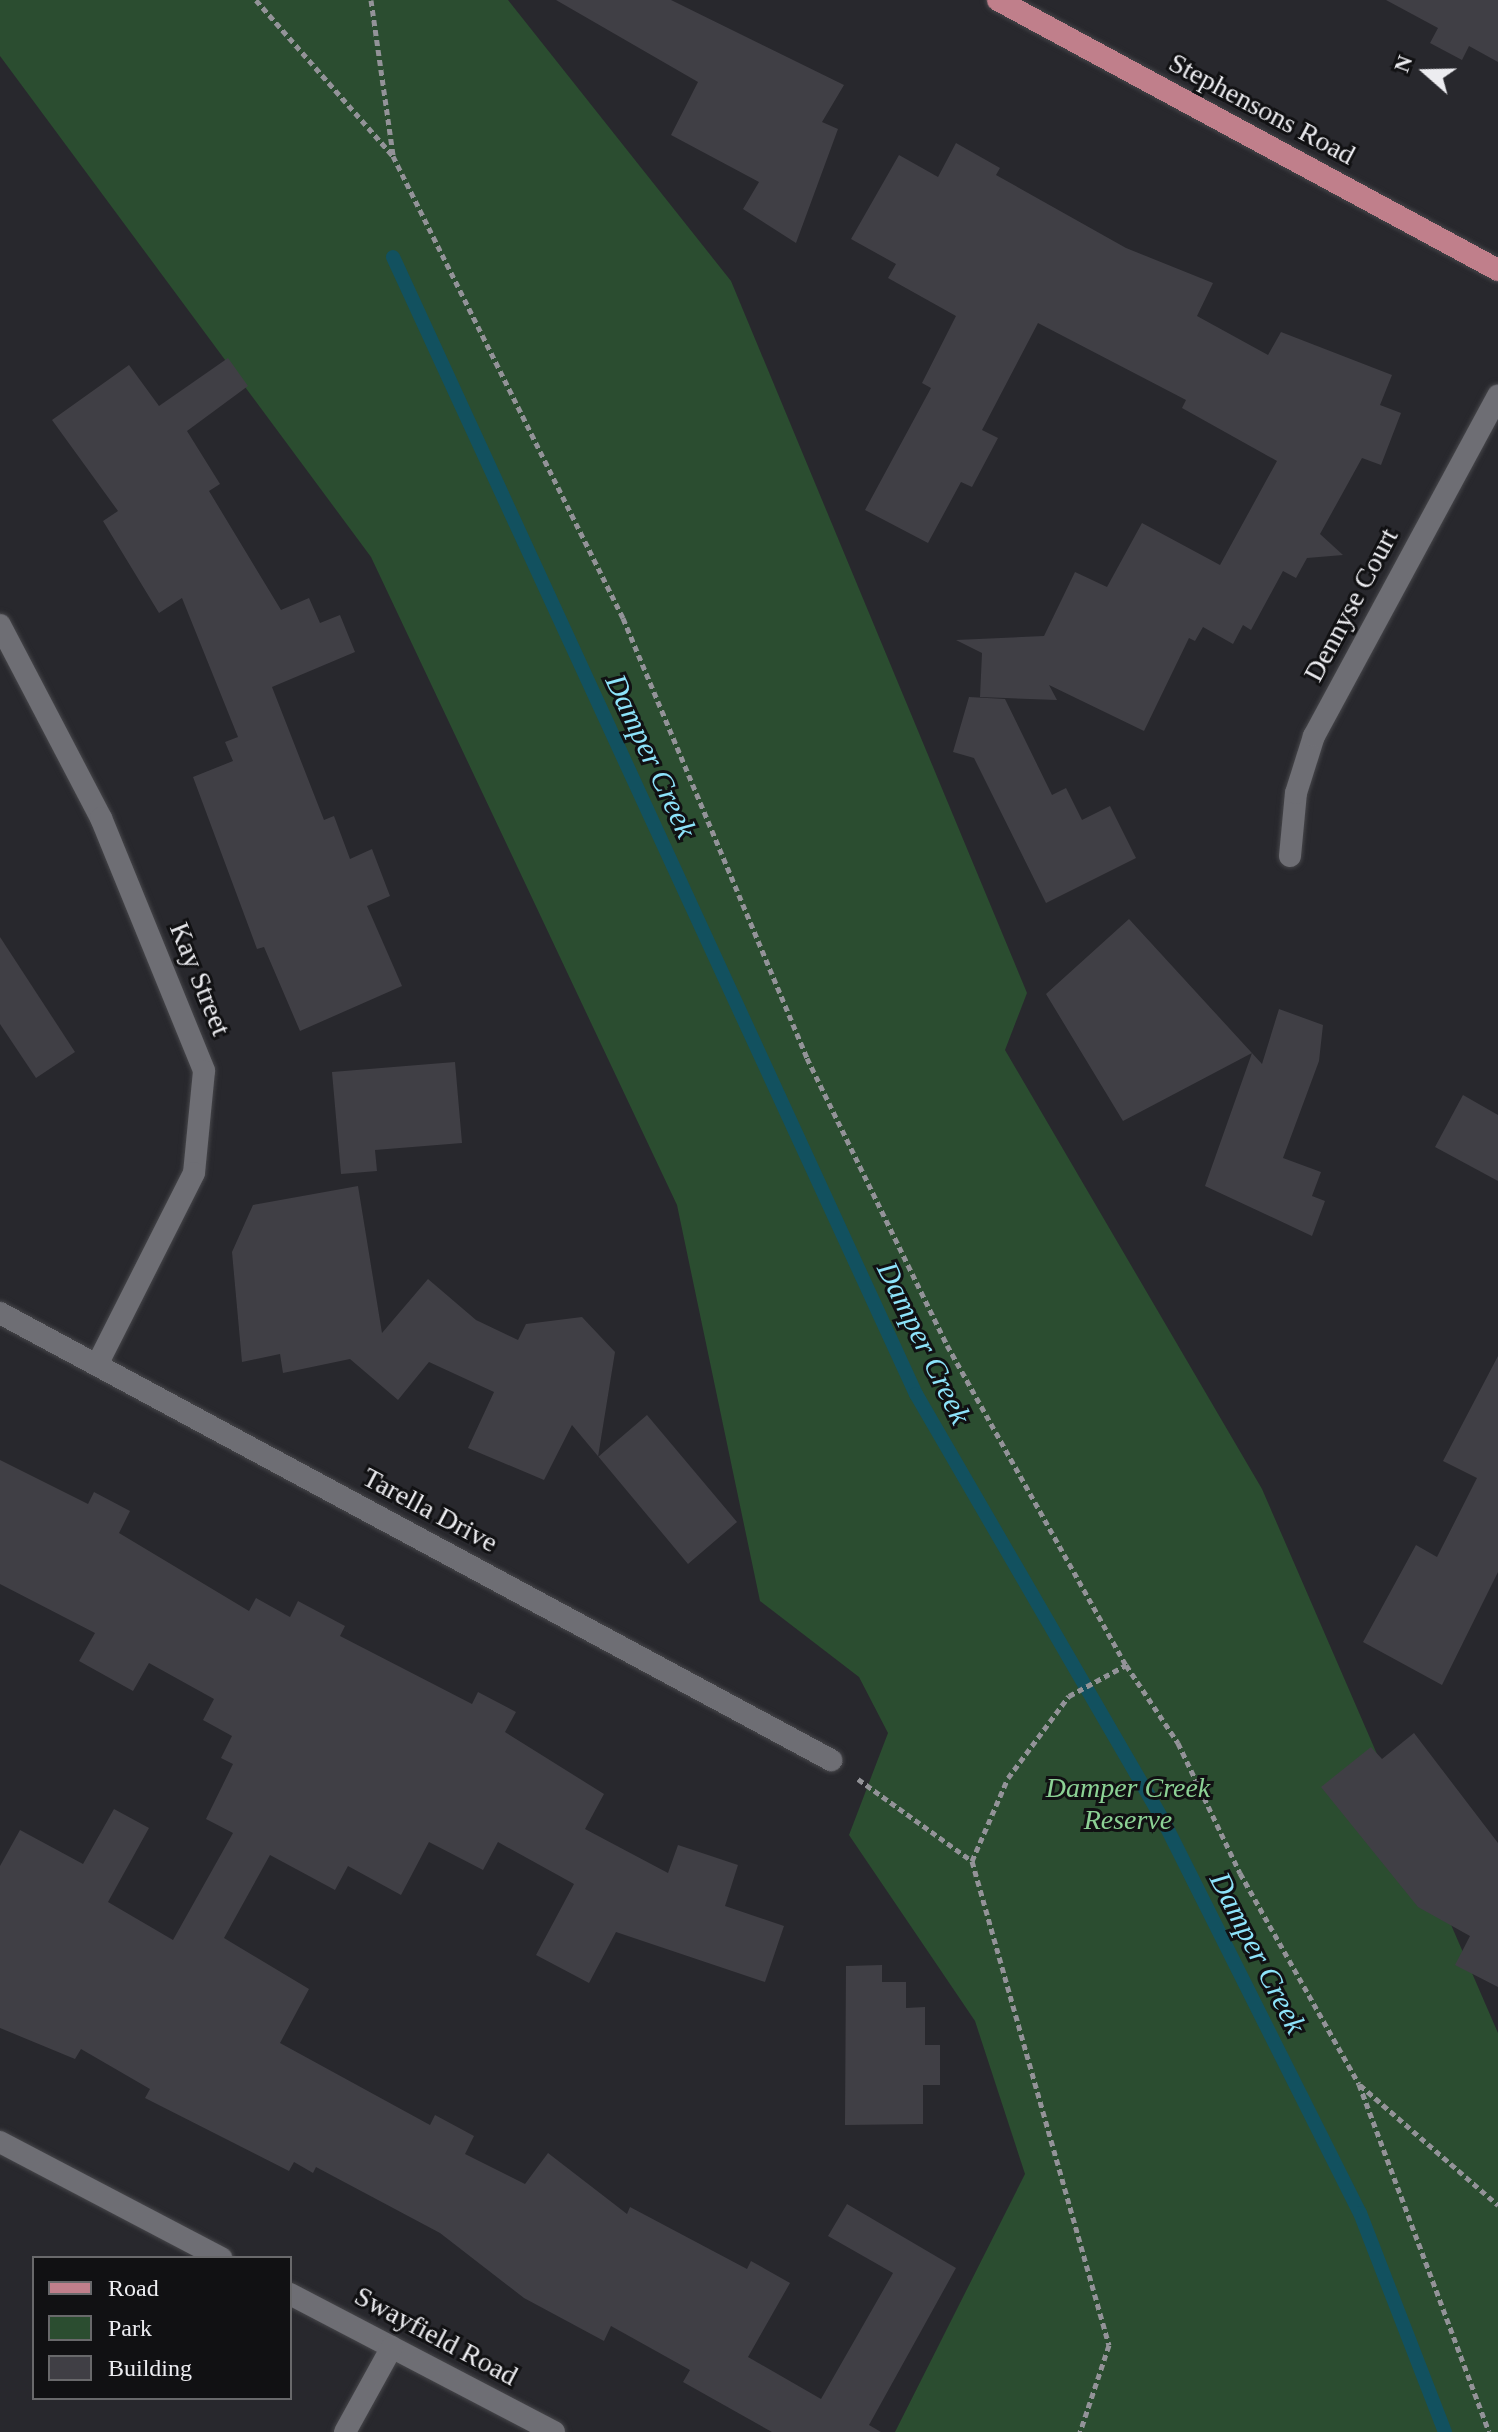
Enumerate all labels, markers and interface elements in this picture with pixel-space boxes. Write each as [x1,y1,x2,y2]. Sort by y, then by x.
north arrow [1386,32,1466,112]
street label: Stephensons Road [1163,46,1361,172]
text: N [1389,52,1417,75]
street label: Dennyse Court [1297,523,1405,687]
water label: Damper Creek [597,668,705,844]
street label: Kay Street [162,918,238,1040]
water label: Damper Creek [869,1256,979,1430]
street label: Tarella Drive [357,1460,503,1560]
park label: Damper Creek Reserve [1046,1771,1210,1837]
water label: Damper Creek [1202,1866,1314,2040]
legend [32,2256,292,2400]
text: Road [108,2275,159,2301]
street label: Swayfield Road [349,2279,523,2393]
text: Park [108,2315,152,2341]
text: Building [108,2355,192,2381]

